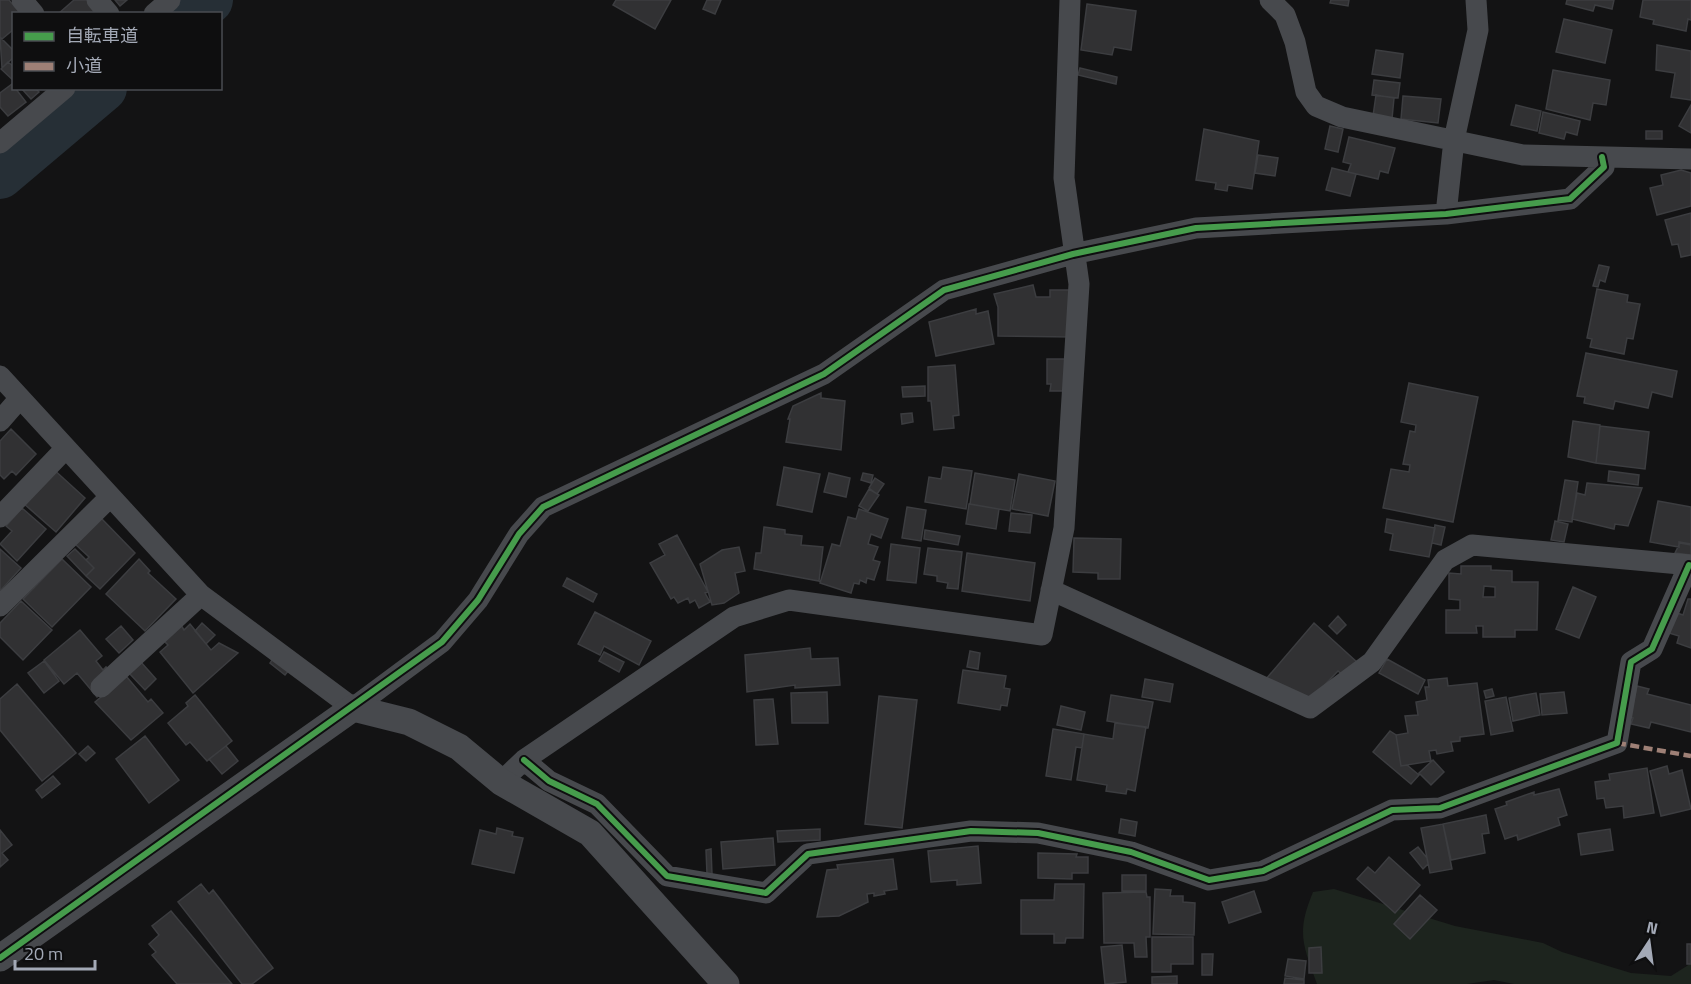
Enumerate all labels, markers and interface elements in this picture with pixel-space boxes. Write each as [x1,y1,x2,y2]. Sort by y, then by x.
legend [12,12,222,90]
text: 自転車道 [66,22,138,49]
text: 小道 [66,52,102,79]
north arrow [1619,912,1679,972]
text: N [1644,914,1660,940]
scale bar [15,933,94,971]
text: 20 m [24,940,63,967]

